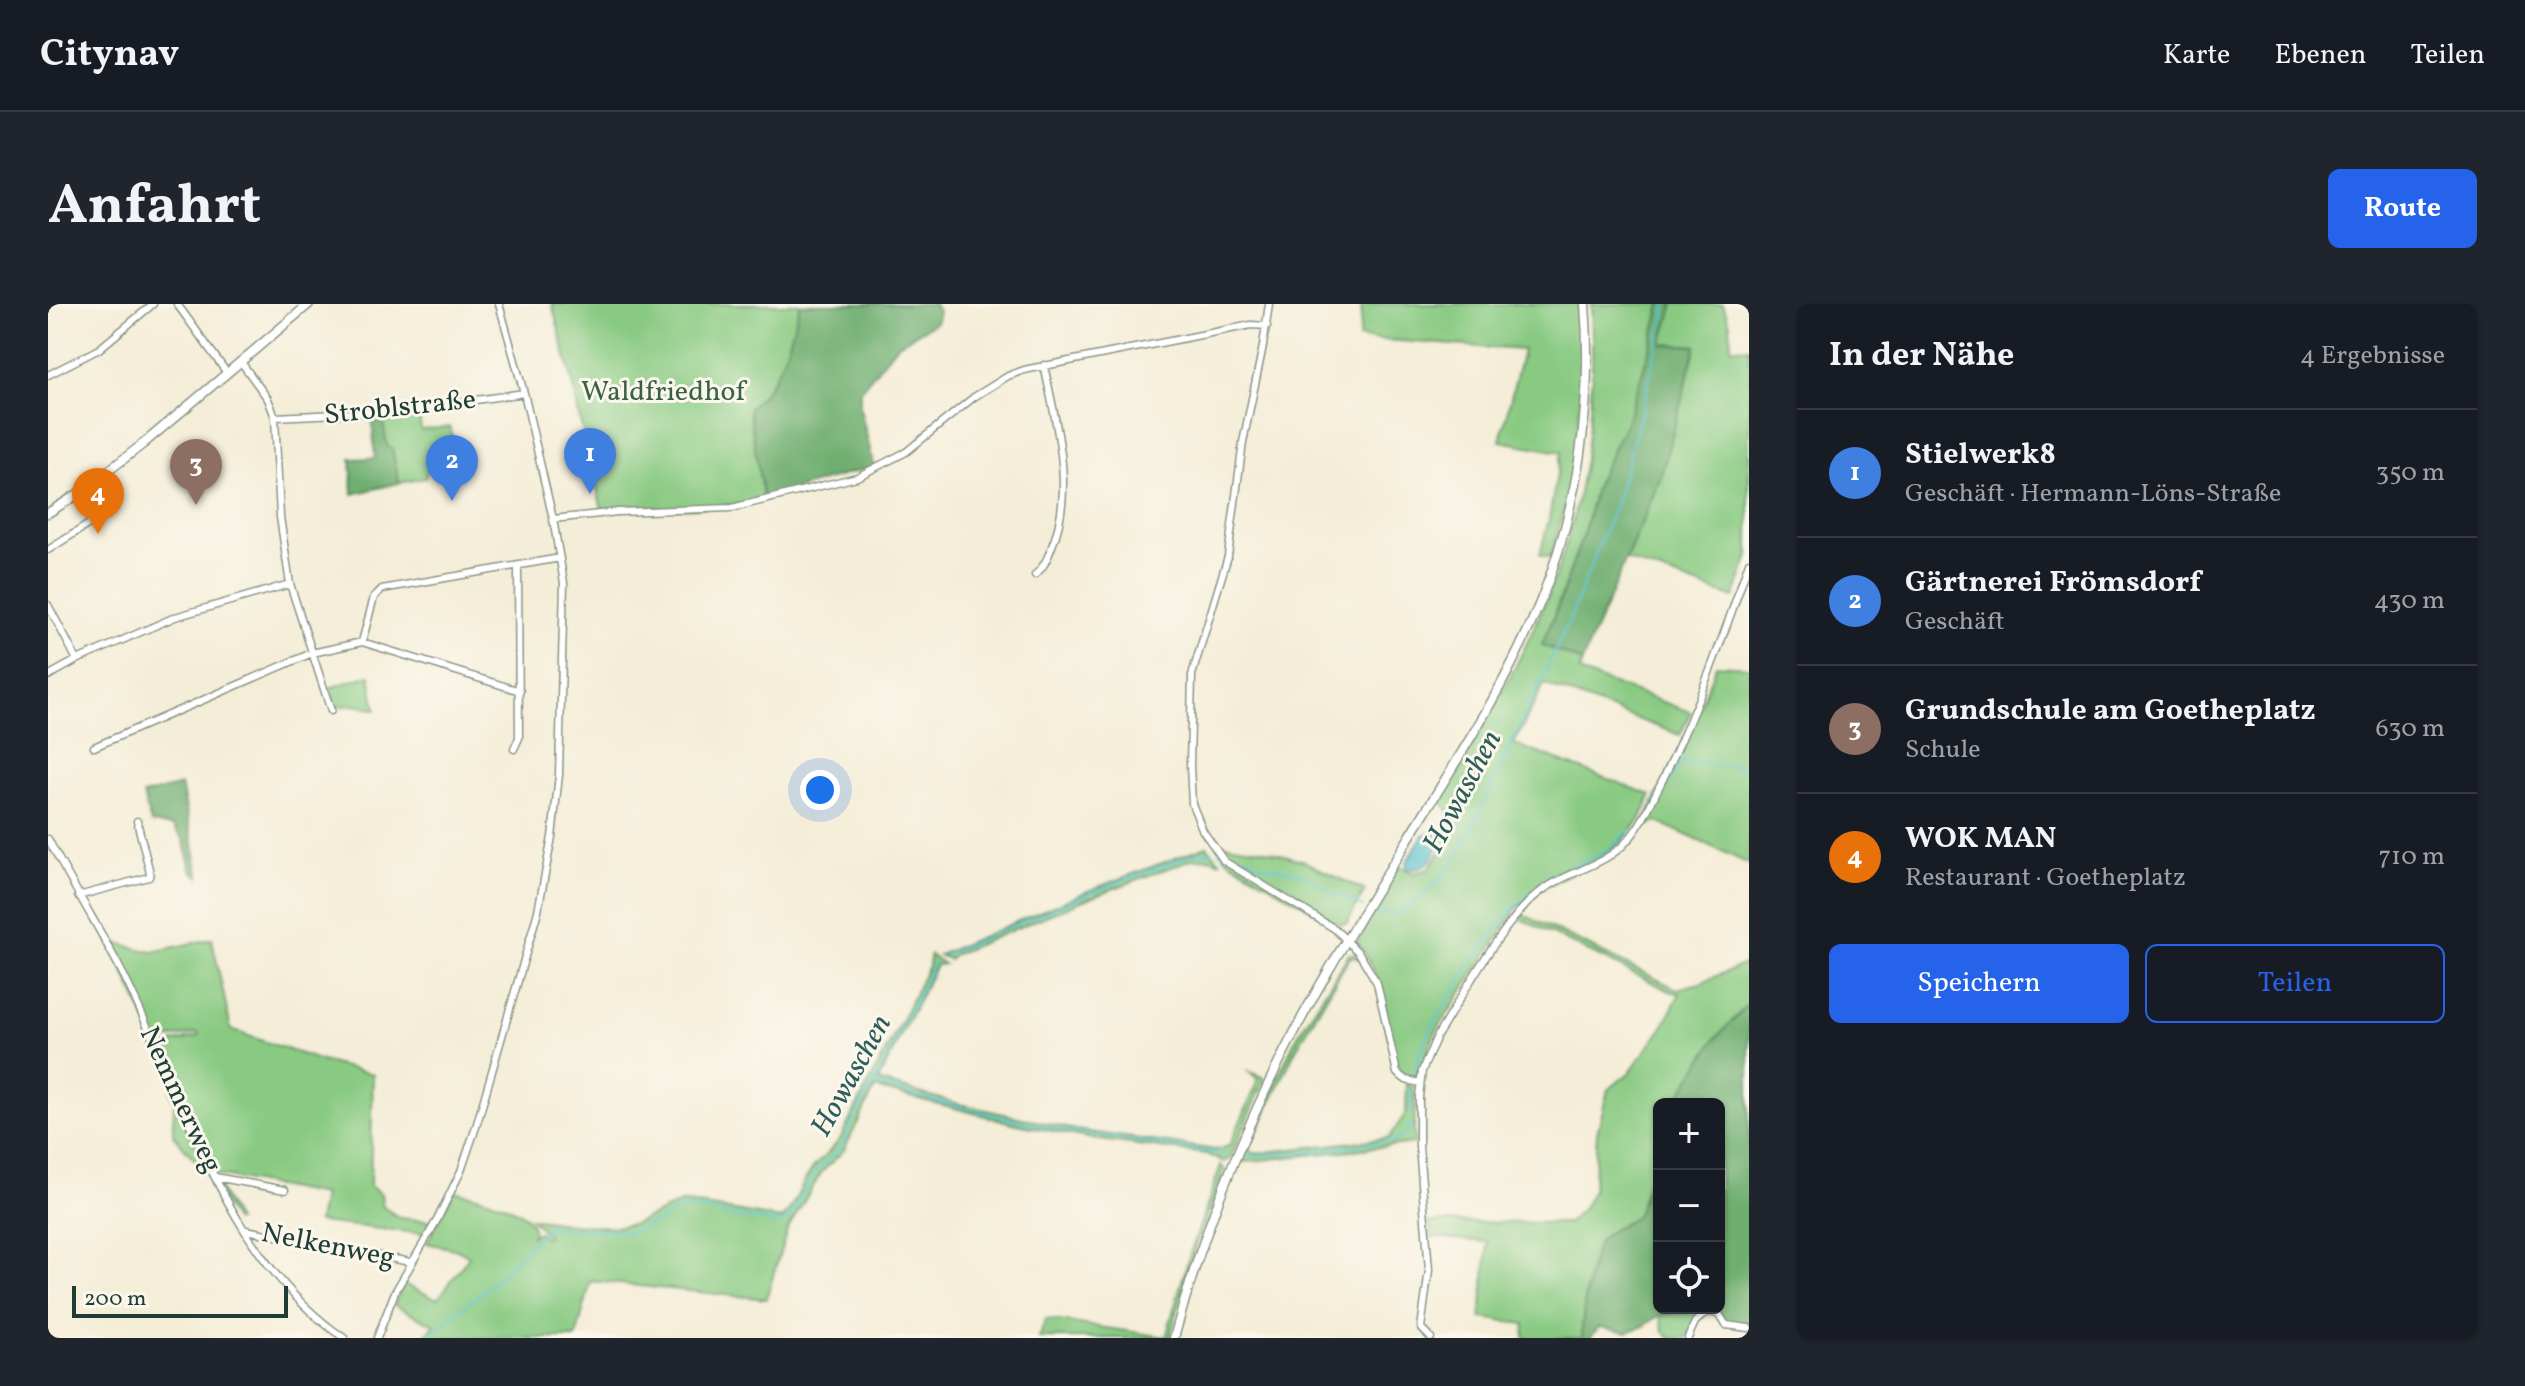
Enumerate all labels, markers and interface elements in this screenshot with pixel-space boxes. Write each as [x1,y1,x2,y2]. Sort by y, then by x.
text: Citynav [40,29,179,82]
text: Karte [2163,36,2230,75]
text: Ebenen [2274,36,2367,75]
text: Teilen [2411,36,2485,75]
text: Anfahrt [48,169,261,247]
button: Route [2328,169,2477,248]
text: In der Nähe [1829,333,2014,380]
text: 4 Ergebnisse [2300,338,2445,374]
park label: Waldfriedhof [581,373,748,412]
street label: Stroblstraße [322,381,478,435]
pin: 1 [564,428,616,494]
text: Stielwerk8 [1905,434,2056,476]
pin: 2 [426,435,478,501]
pin: 3 [170,439,222,505]
text: 1 [1850,455,1860,491]
text: 350 m [2376,455,2445,491]
pin: 4 [72,468,124,534]
text: Geschäft · Hermann-Löns-Straße [1905,476,2281,512]
text: Gärtnerei Frömsdorf [1905,562,2201,604]
text: 2 [1848,583,1862,619]
text: 430 m [2374,583,2445,619]
text: Geschäft [1905,604,2005,640]
text: Grundschule am Goetheplatz [1905,690,2316,732]
text: 3 [1848,711,1862,747]
text: 630 m [2376,711,2445,747]
water label: Howaschen [1413,723,1513,861]
text: Schule [1905,732,1981,768]
your location [800,770,840,810]
text: WOK MAN [1905,818,2057,860]
text: 4 [1847,839,1863,875]
text: 710 m [2378,839,2445,875]
text: Restaurant · Goetheplatz [1905,860,2186,896]
button: Speichern [1829,944,2129,1023]
button: Teilen [2145,944,2445,1023]
water label: Howaschen [801,1007,903,1145]
street label: Nemmerweg [129,1020,231,1180]
map controls [1653,1098,1725,1314]
button: + [1653,1098,1725,1170]
button: − [1653,1170,1725,1242]
street label: Nelkenweg [258,1214,398,1278]
button: locate [1653,1242,1725,1314]
scale bar [72,1282,288,1318]
text: 200 m [84,1284,146,1315]

